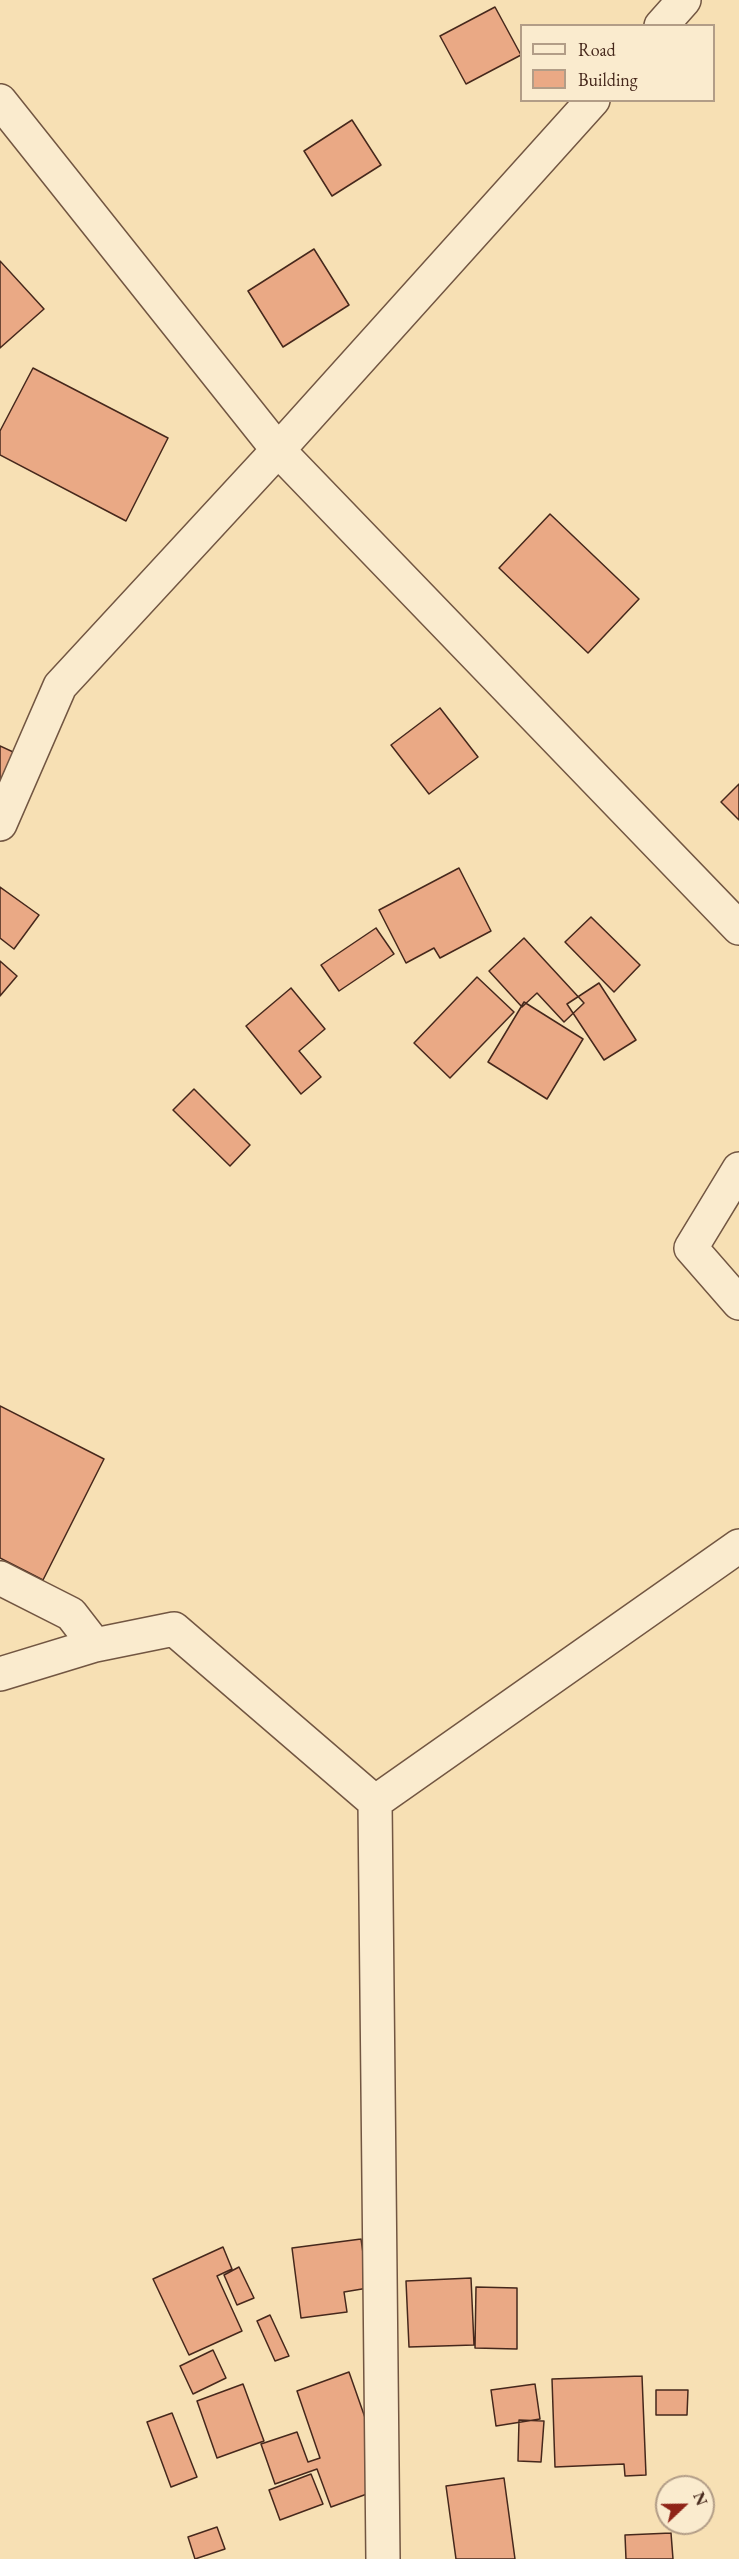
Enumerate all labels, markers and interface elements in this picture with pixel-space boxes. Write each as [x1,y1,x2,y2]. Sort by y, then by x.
legend [520,24,715,102]
text: Road [578,38,616,61]
text: Building [578,68,638,91]
north arrow [655,2475,715,2535]
text: N [688,2489,712,2509]

